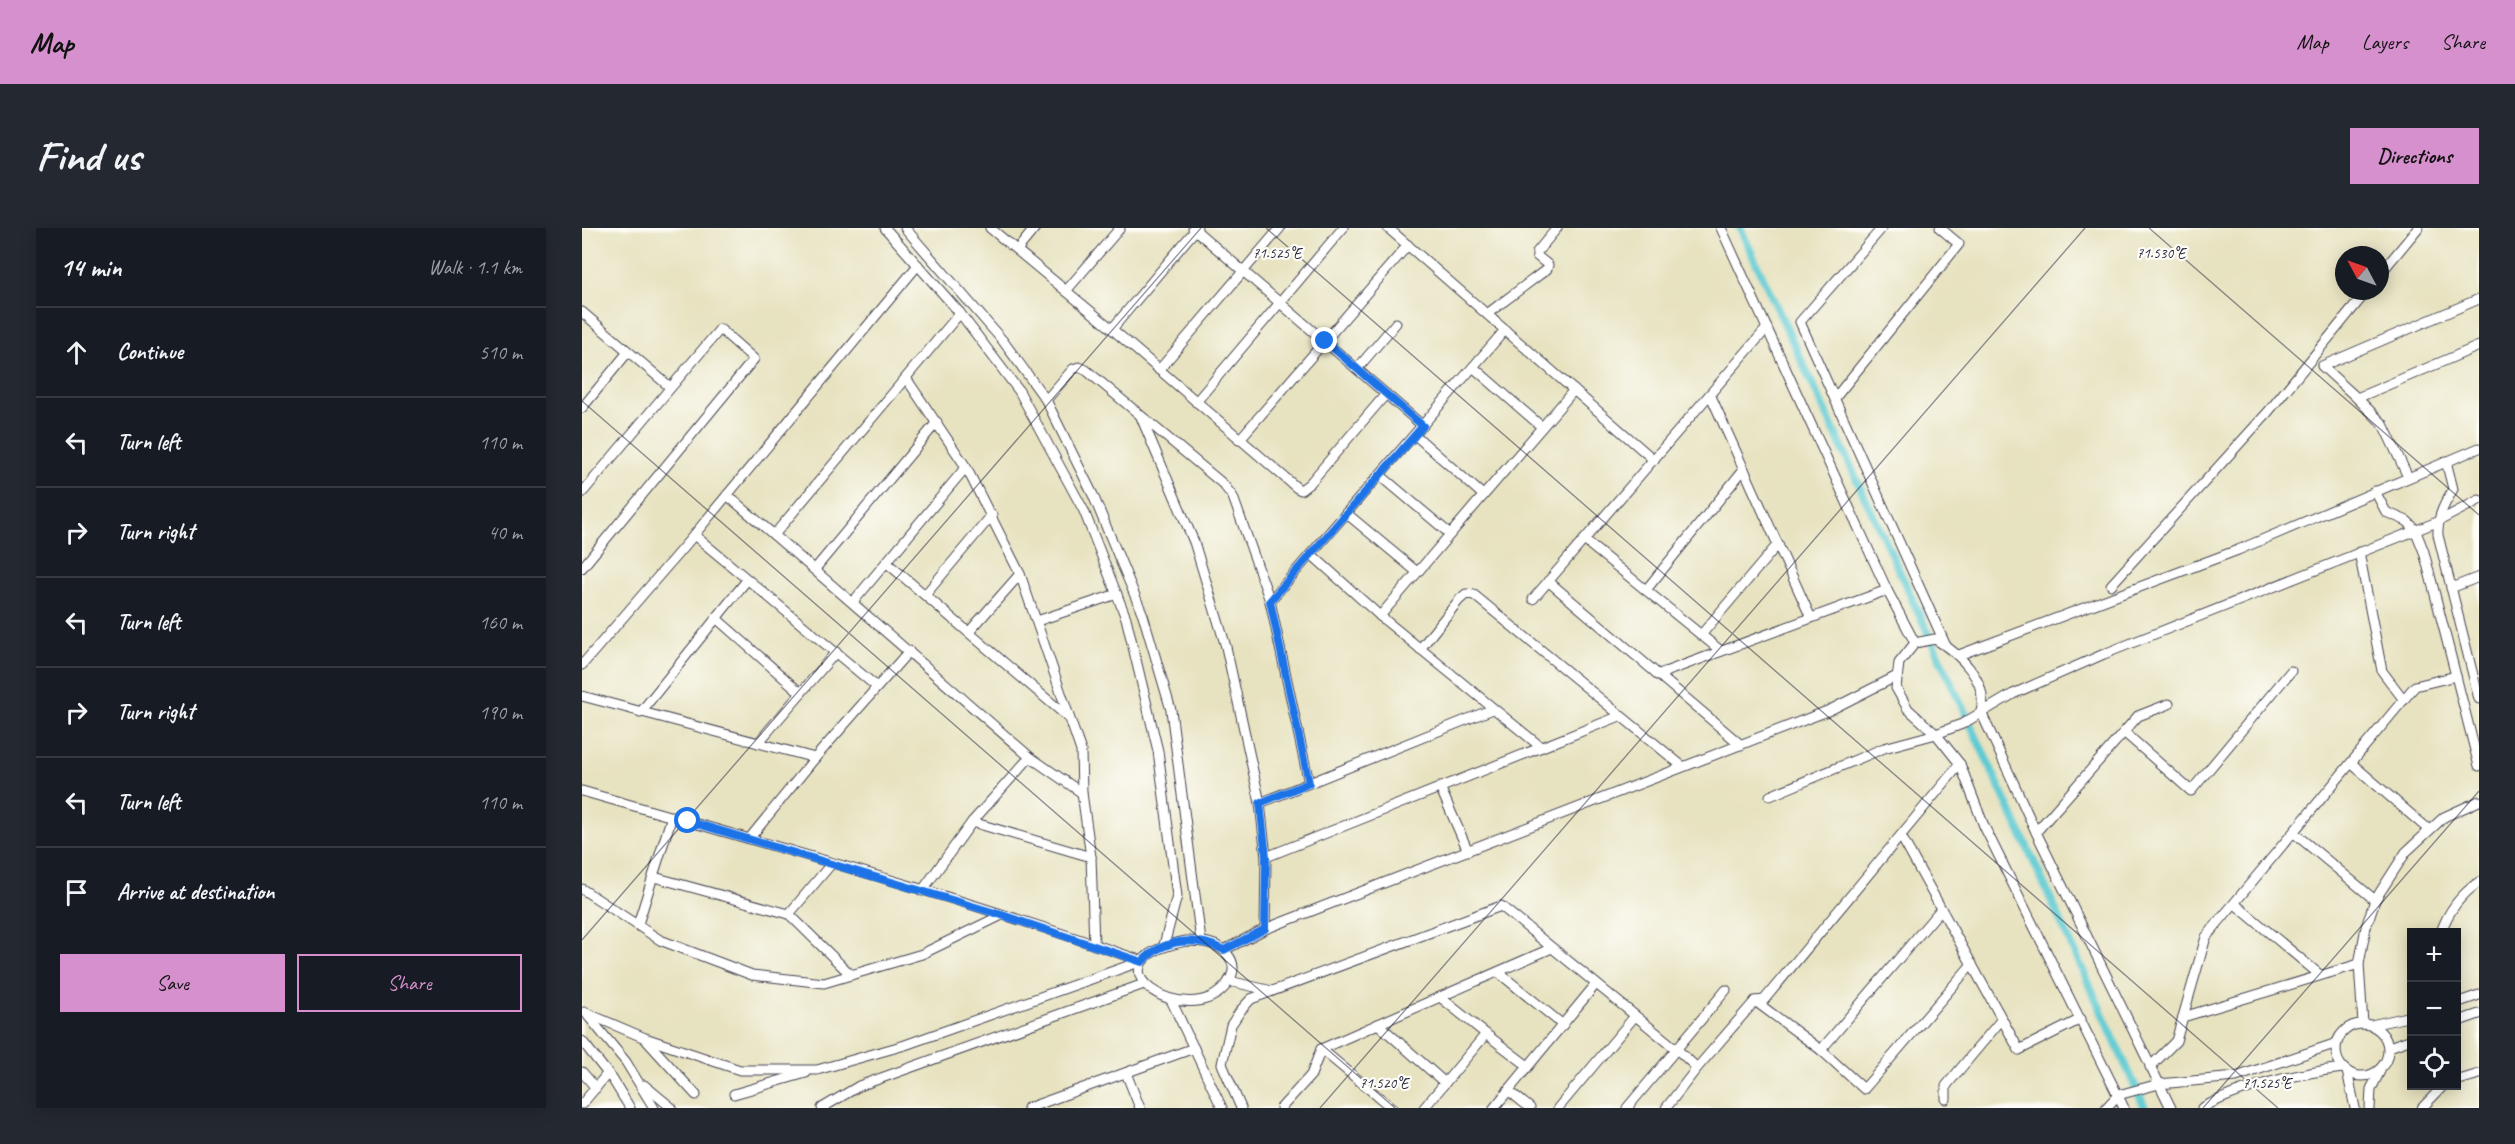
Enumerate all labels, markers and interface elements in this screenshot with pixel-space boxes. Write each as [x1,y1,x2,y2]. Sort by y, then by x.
text: Map [30,25,73,60]
text: Map [2296,29,2329,55]
text: Layers [2362,29,2408,55]
text: Share [2441,29,2485,55]
button: Directions [2350,128,2479,184]
text: Find us [36,130,141,183]
text: 71.525°E [1253,244,1304,263]
text: 71.530°E [2137,244,2188,263]
north arrow [2335,246,2389,300]
text: 14 min [60,251,122,284]
text: Walk · 1.1 km [428,255,522,280]
route end [1311,327,1337,353]
icon: ahead [60,336,93,369]
text: Continue [117,338,183,366]
text: 510 m [479,340,522,365]
icon: left [60,426,93,459]
text: Turn left [117,428,181,456]
text: 110 m [479,430,522,455]
icon: right [60,516,93,549]
text: Turn right [117,518,194,546]
text: 40 m [488,520,522,545]
icon: left [60,606,93,639]
text: Turn left [117,608,181,636]
text: 160 m [479,610,522,635]
icon: right [60,696,93,729]
text: Turn right [117,698,194,726]
text: 190 m [479,700,522,725]
icon: left [60,786,93,819]
text: Turn left [117,788,181,816]
text: 110 m [479,790,522,815]
route start [674,807,700,833]
icon: arrive [60,876,93,909]
text: Arrive at destination [117,878,274,906]
map controls [2407,928,2461,1090]
button: + [2407,928,2461,982]
button: Save [60,954,285,1012]
button: Share [297,954,522,1012]
button: − [2407,982,2461,1036]
button: locate [2407,1036,2461,1090]
text: 71.520°E [1360,1074,1411,1093]
text: 71.525°E [2243,1074,2294,1093]

